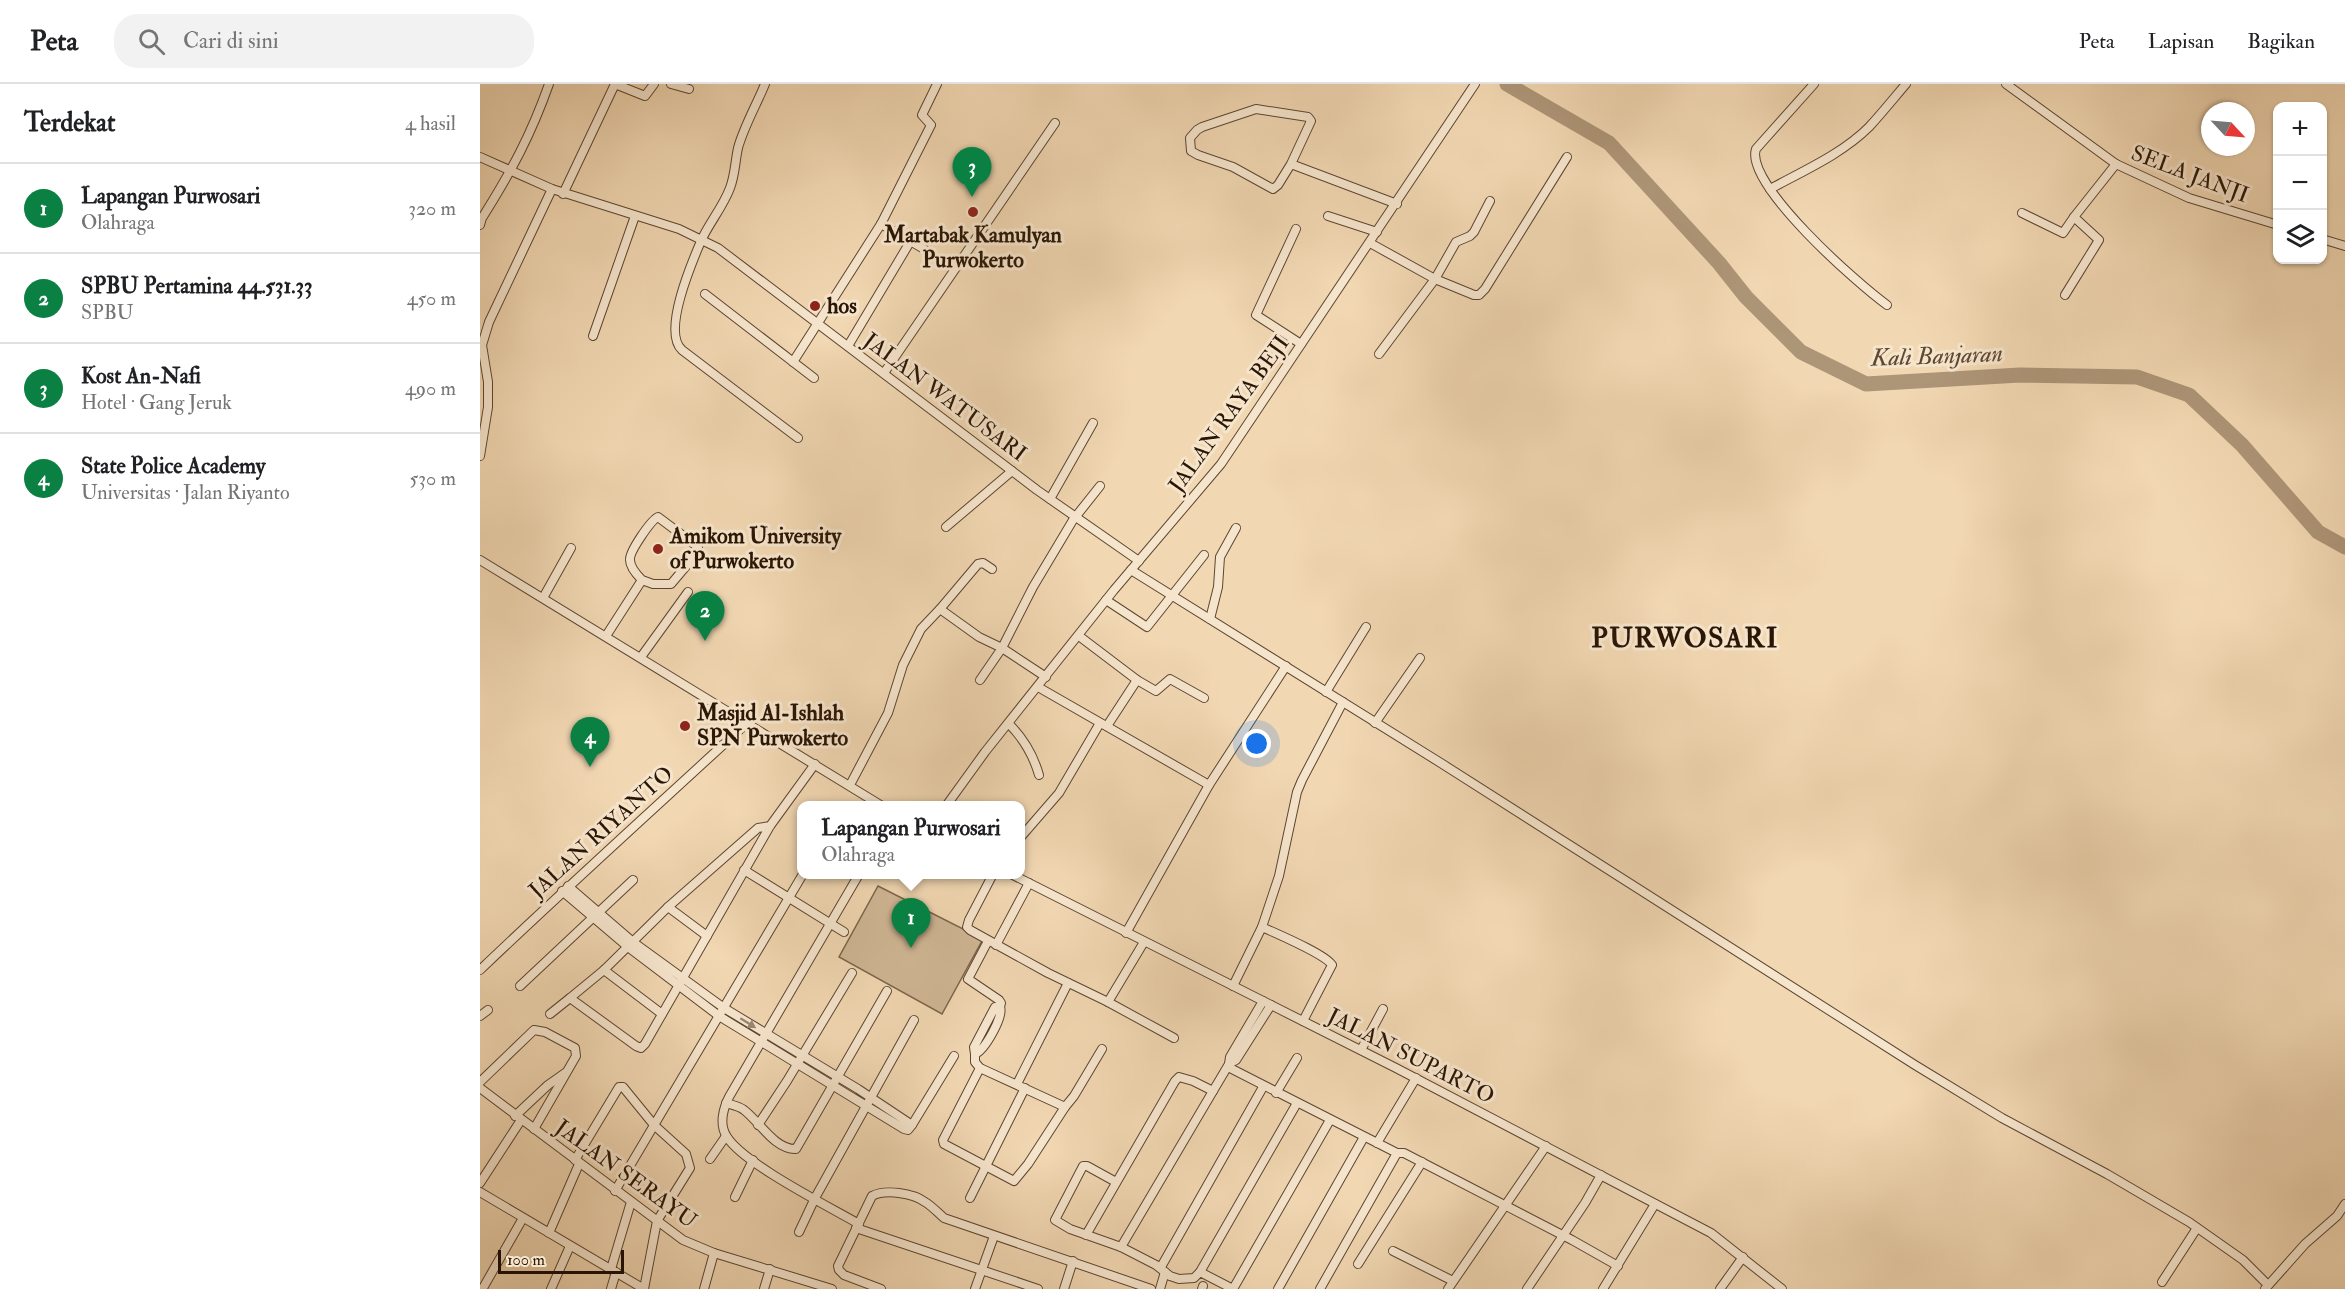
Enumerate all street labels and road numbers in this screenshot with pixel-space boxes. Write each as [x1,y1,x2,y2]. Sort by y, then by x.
street label: SELA JANJI [2127,139,2253,209]
street label: JALAN WATUSARI [857,326,1032,468]
street label: JALAN RAYA BEJI [1162,330,1296,499]
street label: JALAN RIYANTO [522,760,679,905]
street label: JALAN SUPARTO [1322,1001,1499,1110]
street label: JALAN SERAYU [549,1113,703,1235]

